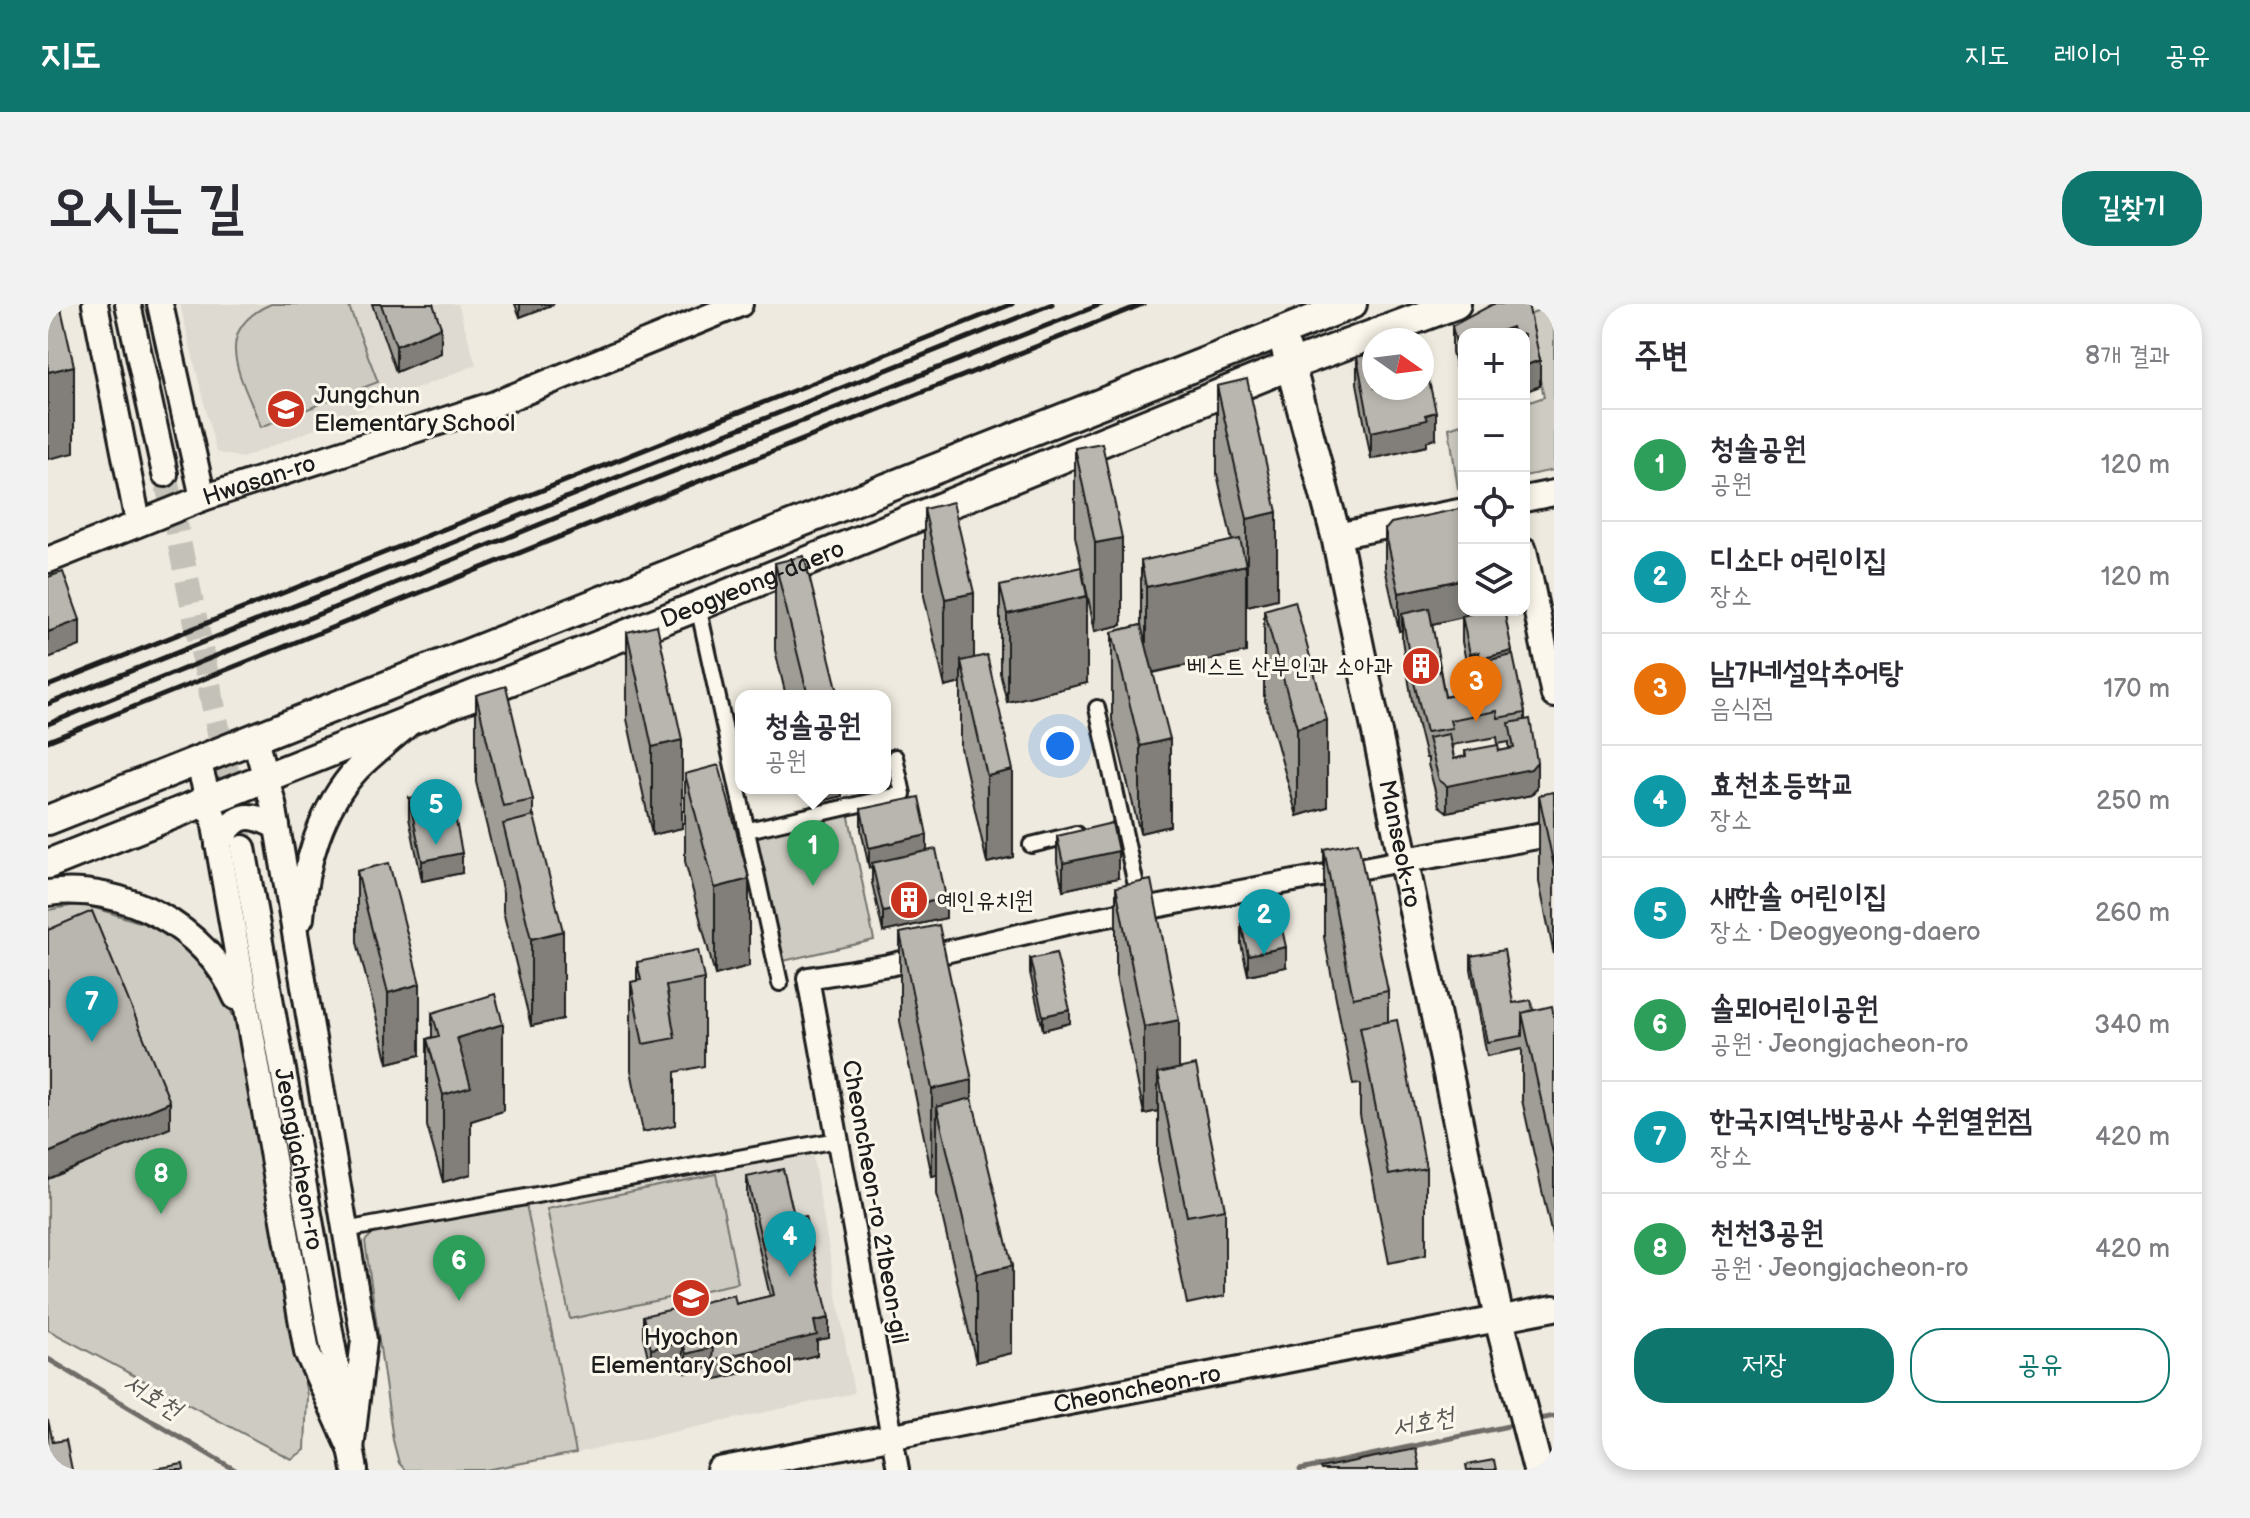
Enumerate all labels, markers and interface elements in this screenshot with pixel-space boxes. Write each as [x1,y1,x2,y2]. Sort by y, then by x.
text: 지도 [40,33,101,78]
text: 지도 [1964,39,2009,72]
text: 레이어 [2053,39,2121,72]
text: 공유 [2165,39,2210,72]
button: 길찾기 [2062,171,2202,246]
text: 오시는 길 [48,175,243,242]
north arrow [1362,328,1434,400]
map controls [1458,328,1530,616]
button: + [1458,328,1530,400]
text: 주변 [1634,335,1689,376]
text: 8개 결과 [2085,341,2170,372]
place label: Jungchun Elementary School [314,381,515,438]
school or university icon: Jungchun Elementary School [265,388,307,430]
button: − [1458,400,1530,472]
text: 청솔공원 [1710,431,1807,467]
street label: Hwasan-ro [199,448,319,512]
text: 1 [1655,450,1665,481]
text: 120 m [2101,450,2170,481]
text: 공원 [1710,469,1752,500]
button: locate [1458,472,1530,544]
street label: Deogyeong-daero [656,534,849,634]
text: 디소다 어린이집 [1710,543,1887,579]
button: layers [1458,544,1530,616]
text: 2 [1652,562,1668,593]
text: 120 m [2101,562,2170,593]
text: 장소 [1710,581,1752,612]
building icon: 베스트 산부인과 소아과 [1400,645,1442,687]
place label: 베스트 산부인과 소아과 [1187,652,1393,681]
text: 남가네설악추어탕 [1710,655,1903,691]
pin: 3 [1450,656,1502,722]
text: 3 [1652,674,1668,705]
text: 170 m [2103,674,2170,705]
popup [735,690,891,794]
text: 음식점 [1710,693,1773,724]
text: 청솔공원 [765,708,861,744]
your location [1040,726,1080,766]
text: 공원 [765,746,807,777]
text: 효천초등학교 [1710,767,1855,803]
street label: Manseok-ro [1373,777,1428,910]
pin: 5 [410,779,462,845]
text: 4 [1652,786,1668,817]
text: 250 m [2096,786,2170,817]
text: 장소 [1710,805,1752,836]
pin: 1 [787,820,839,886]
building icon: 예인유치원 [888,879,930,921]
text: 새한솔 어린이집 [1710,879,1887,915]
place label: 예인유치원 [937,886,1034,915]
pin: 2 [1238,889,1290,955]
text: 5 [1652,898,1668,929]
text: 260 m [2095,898,2170,929]
text: 장소 · Deogyeong-daero [1710,917,1981,948]
pin: 7 [66,976,118,1042]
text: 솔뫼어린이공원 [1710,991,1879,1027]
text: 6 [1652,1010,1668,1041]
text: 340 m [2094,1010,2170,1041]
text: 공원 · Jeongjacheon-ro [1710,1029,1969,1060]
street label: Cheoncheon-ro 21beon-gil [836,1058,914,1346]
street label: Jeongjacheon-ro [268,1066,330,1252]
text: 한국지역난방공사 수원열원점 [1710,1103,2032,1139]
text: 7 [1653,1122,1667,1153]
text: 420 m [2095,1122,2170,1153]
text: 장소 [1710,1141,1752,1172]
pin: 8 [135,1148,187,1214]
pin: 4 [764,1211,816,1277]
text: 천천3공원 [1710,1215,1824,1251]
text: 8 [1652,1234,1668,1265]
text: 420 m [2095,1234,2170,1265]
pin: 6 [433,1235,485,1301]
text: 공원 · Jeongjacheon-ro [1710,1253,1969,1284]
school or university icon: Hyochon Elementary School [670,1277,712,1319]
place label: Hyochon Elementary School [590,1323,792,1380]
button: 저장 [1634,1328,1894,1403]
button: 공유 [1910,1328,2170,1403]
street label: Cheoncheon-ro [1051,1358,1223,1419]
water label: 서호천 [117,1368,190,1428]
water label: 서호천 [1389,1401,1460,1445]

